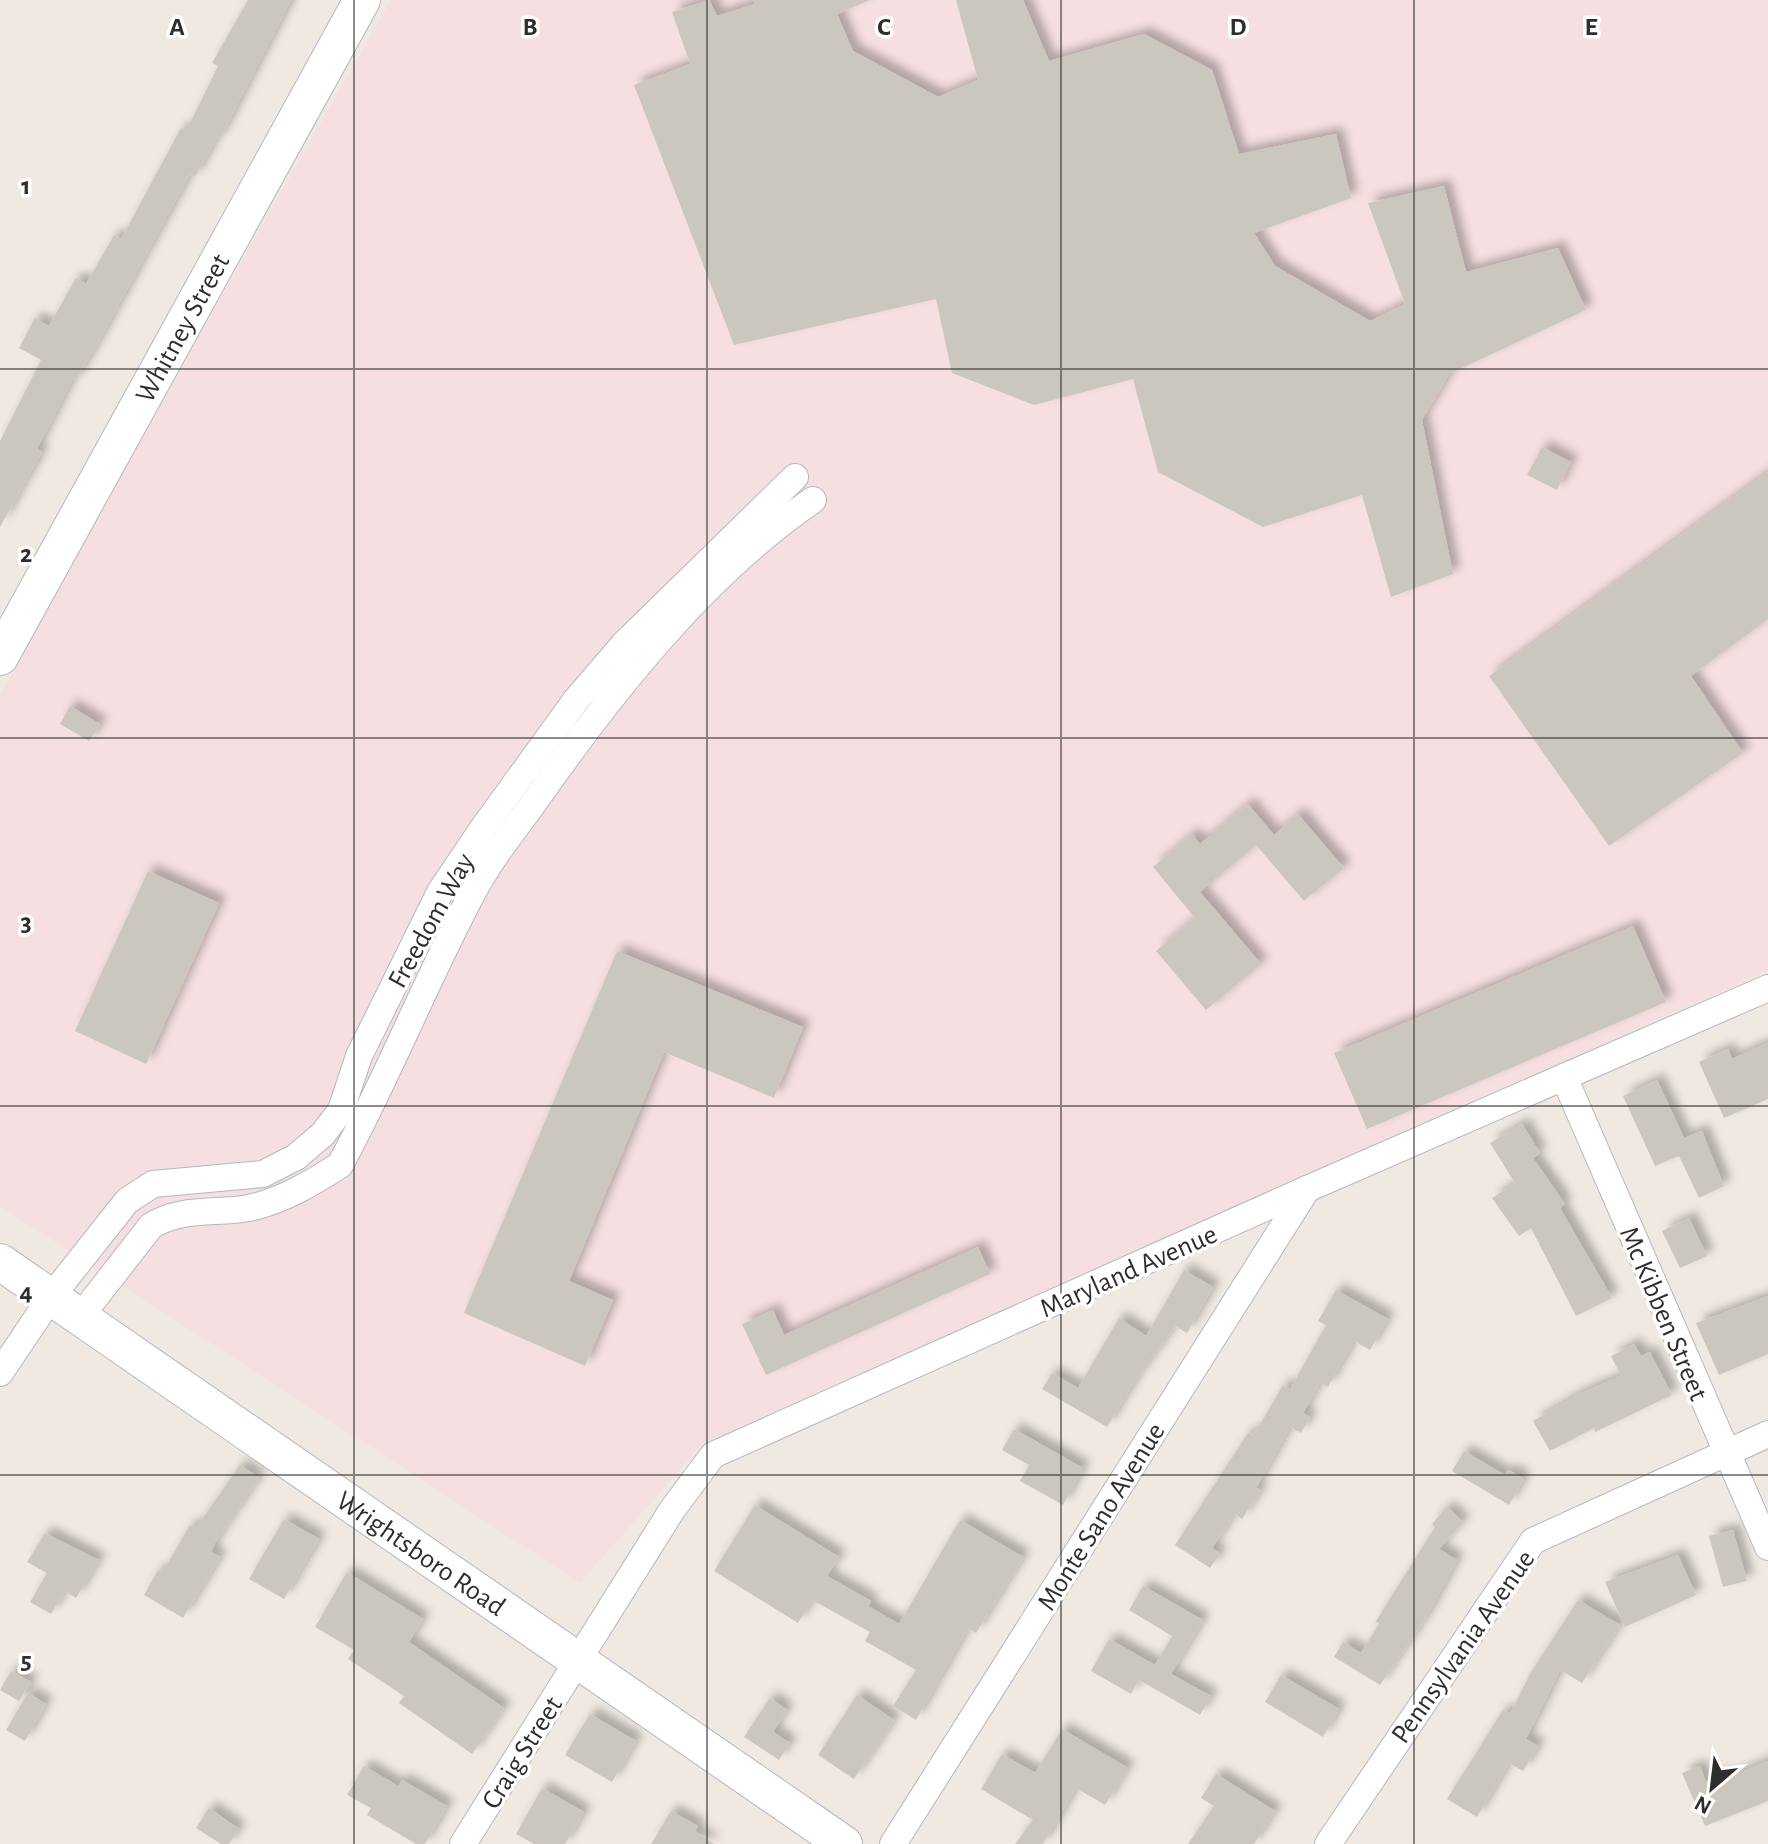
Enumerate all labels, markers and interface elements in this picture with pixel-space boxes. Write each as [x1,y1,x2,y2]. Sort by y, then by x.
text: A [169,14,185,40]
text: B [522,14,538,40]
text: C [877,14,891,40]
text: D [1229,14,1247,40]
text: E [1584,14,1598,40]
text: 1 [21,173,31,199]
street label: Whitney Street [131,250,235,408]
text: 2 [20,541,32,567]
street label: Freedom Way [383,849,480,993]
text: 3 [20,910,32,936]
street label: Maryland Avenue [1036,1220,1222,1323]
street label: Mc Kibben Street [1614,1223,1712,1405]
text: 4 [19,1279,33,1305]
street label: Monte Sano Avenue [1033,1418,1171,1616]
street label: Wrightsboro Road [331,1487,510,1622]
street label: Pennsylvania Avenue [1387,1545,1541,1749]
text: 5 [20,1648,32,1674]
street label: Craig Street [477,1692,568,1814]
north arrow [1672,1748,1752,1828]
text: N [1691,1791,1715,1818]

